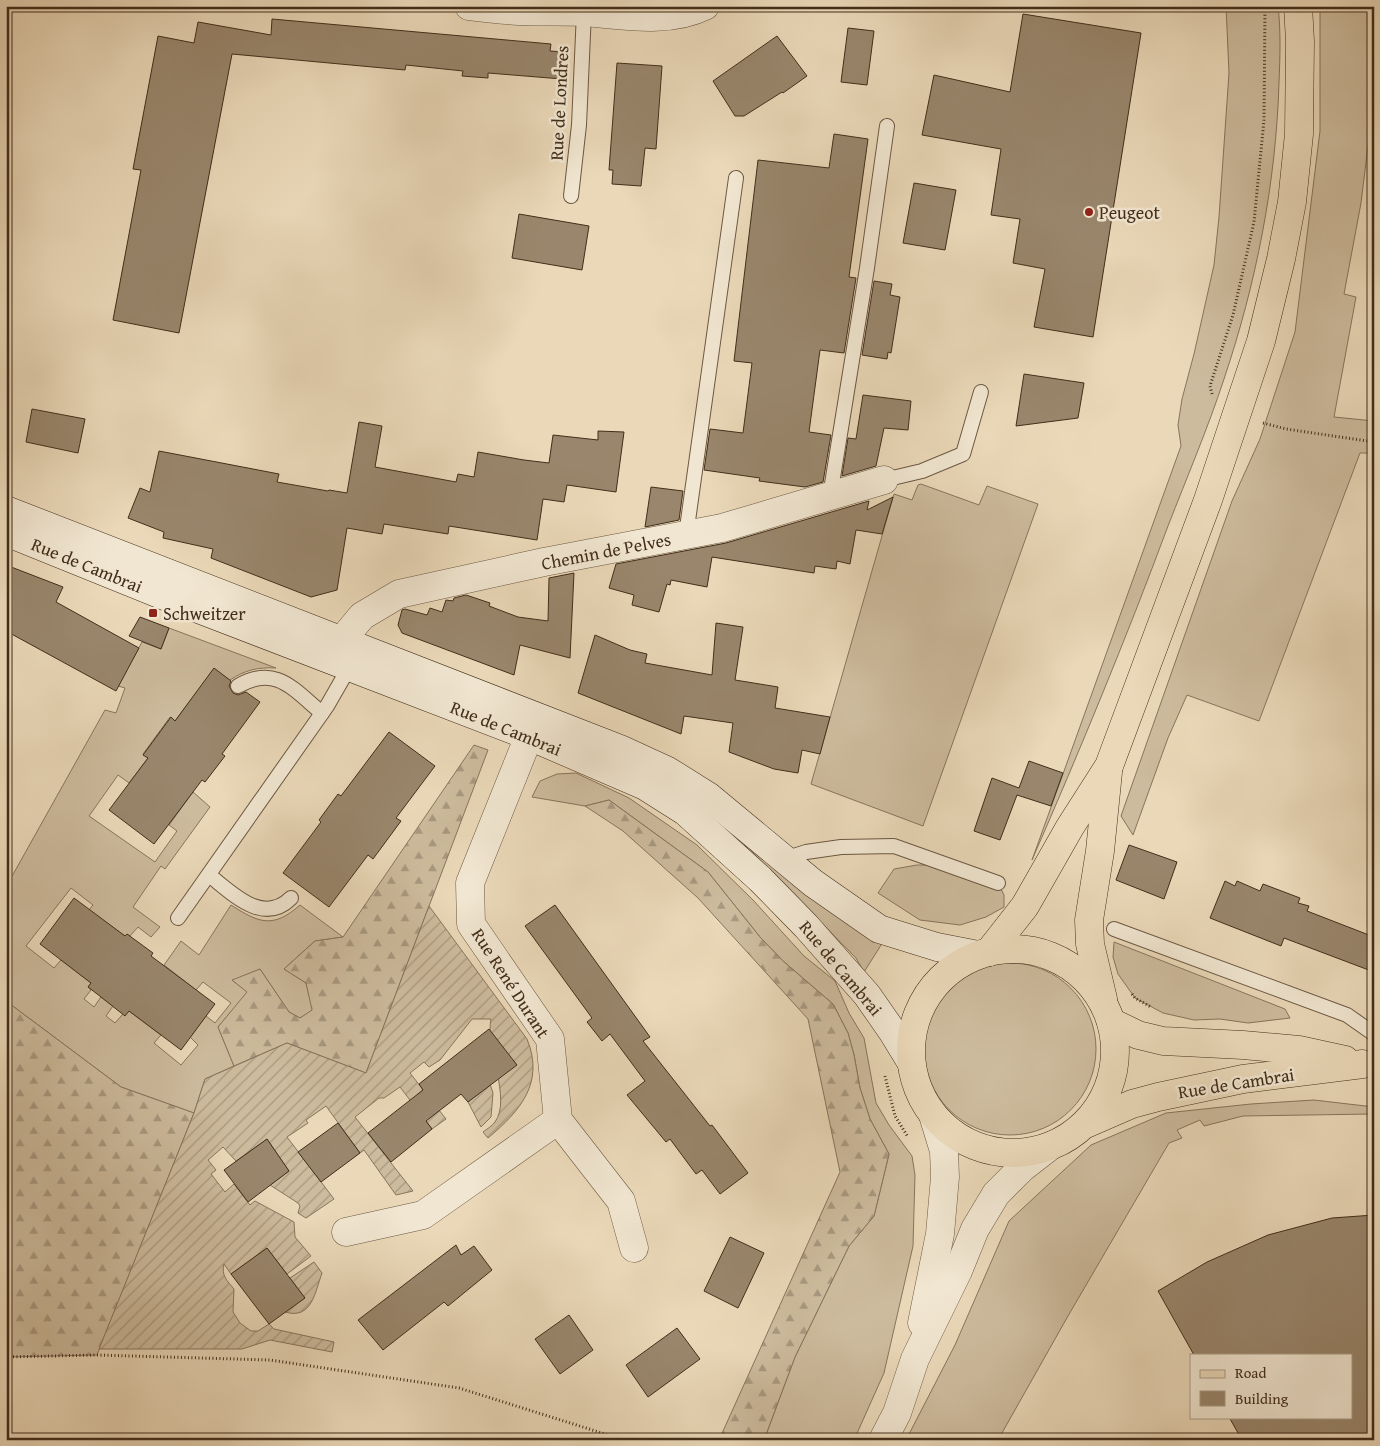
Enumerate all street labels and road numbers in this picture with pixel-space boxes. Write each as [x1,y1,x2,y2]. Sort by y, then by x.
street label: Rue de Londres [543,45,575,161]
street label: Chemin de Pelves [539,525,673,577]
street label: Rue de Cambrai [27,530,147,600]
street label: Rue de Cambrai [446,693,566,763]
street label: Rue de Cambrai [793,914,889,1022]
street label: Rue René Durant [465,923,557,1044]
street label: Rue de Cambrai [1176,1060,1296,1106]

